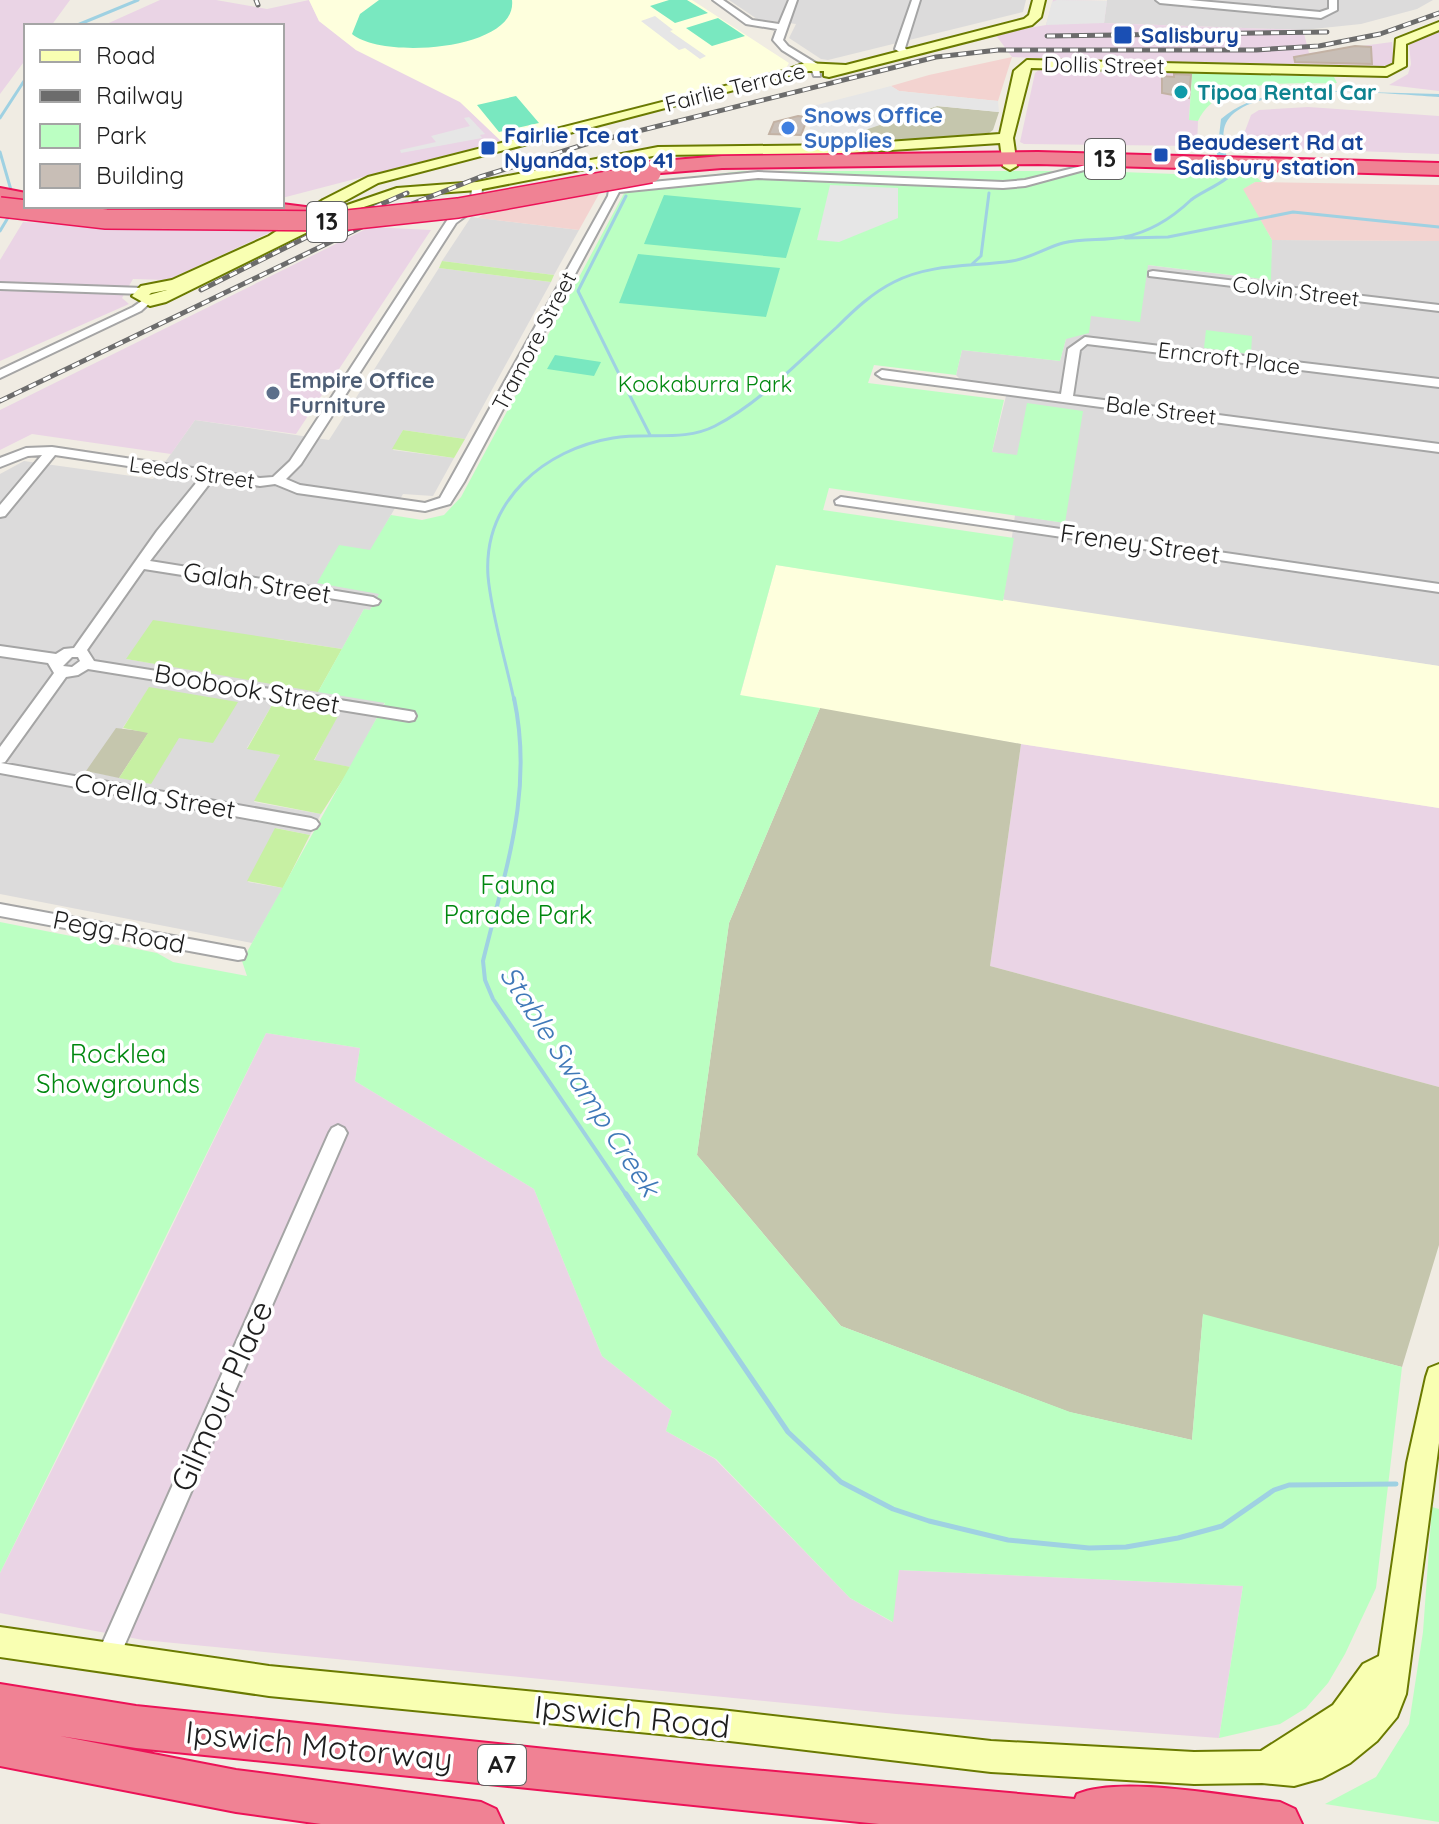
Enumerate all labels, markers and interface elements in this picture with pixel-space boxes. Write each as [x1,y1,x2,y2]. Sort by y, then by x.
place label: Salisbury [1141,21,1239,49]
legend [24,24,284,208]
marker: Salisbury [1112,24,1134,46]
text: Road [96,40,156,70]
street label: Dollis Street [1043,50,1165,80]
street label: Fairlie Terrace [662,56,808,118]
place label: Tipoa Rental Car [1197,78,1377,106]
text: Railway [96,80,183,110]
marker: Tipoa Rental Car [1172,83,1190,101]
place label: Snows Office Supplies [804,101,943,154]
marker: Snows Office Supplies [779,119,797,137]
text: Park [96,120,147,150]
place label: Fairlie Tce at Nyanda, stop 41 [504,121,674,174]
place label: Beaudesert Rd at Salisbury station [1177,128,1364,181]
marker: Fairlie Tce at Nyanda, stop 41 [479,139,497,157]
road number: 13 [1085,139,1125,179]
marker: Beaudesert Rd at Salisbury station [1152,146,1170,164]
text: Building [96,160,184,190]
road number: 13 [307,202,347,242]
street label: Tramore Street [486,267,582,415]
street label: Colvin Street [1231,269,1361,313]
street label: Erncroft Place [1156,335,1302,381]
place label: Empire Office Furniture [289,366,435,419]
park label: Kookaburra Park [618,370,792,398]
marker: Empire Office Furniture [264,384,282,402]
street label: Bale Street [1104,389,1218,431]
street label: Leeds Street [127,449,257,495]
street label: Freney Street [1058,516,1222,571]
street label: Galah Street [181,555,333,610]
street label: Boobook Street [152,656,342,721]
street label: Corella Street [72,765,238,826]
park label: Fauna Parade Park [443,868,593,931]
street label: Pegg Road [50,903,188,960]
water label: Stable Swamp Creek [493,959,670,1205]
park label: Rocklea Showgrounds [36,1037,200,1100]
street label: Gilmour Place [161,1294,281,1497]
street label: Ipswich Road [532,1686,732,1746]
street label: Ipswich Motorway [184,1711,455,1779]
road number: A7 [478,1745,526,1785]

